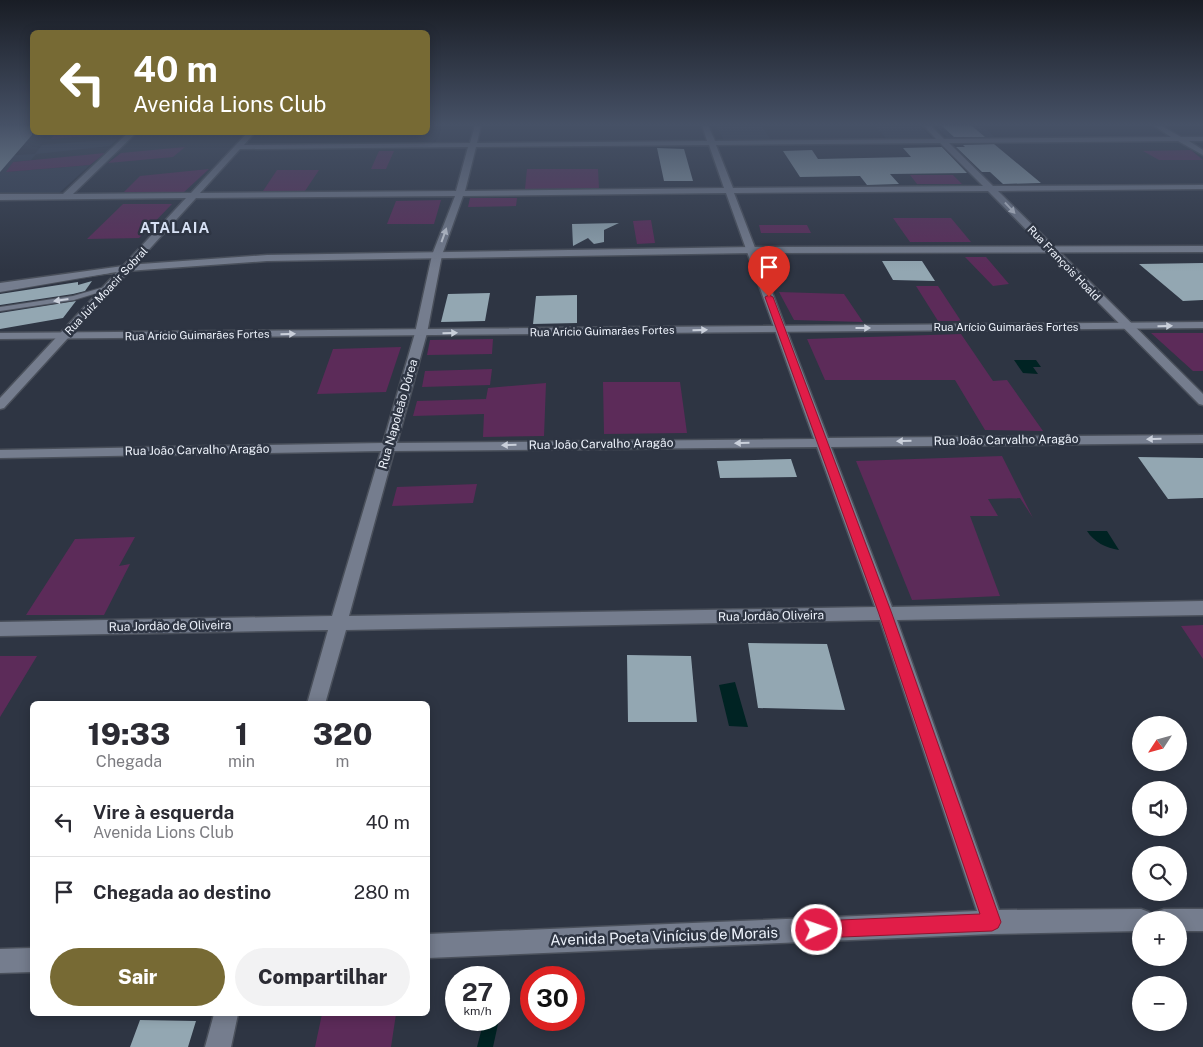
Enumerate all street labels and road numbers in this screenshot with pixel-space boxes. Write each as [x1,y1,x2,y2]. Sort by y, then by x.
street label: Rua François Hoald [1025,223,1103,303]
street label: Rua Juiz Moacir Sobral [62,245,150,337]
street label: Rua Arício Guimarães Fortes [934,321,1079,333]
street label: Rua Arício Guimarães Fortes [529,324,675,338]
street label: Rua Arício Guimarães Fortes [124,328,270,342]
street label: Rua Napoleão Dórea [376,358,420,470]
street label: Rua João Carvalho Aragão [933,432,1079,448]
street label: Rua João Carvalho Aragão [528,436,674,452]
street label: Rua João Carvalho Aragão [124,442,270,458]
street label: Rua Jordão Oliveira [718,608,824,624]
street label: Rua Jordão de Oliveira [108,618,232,634]
street label: Avenida Poeta Vinícius de Morais [550,924,778,948]

